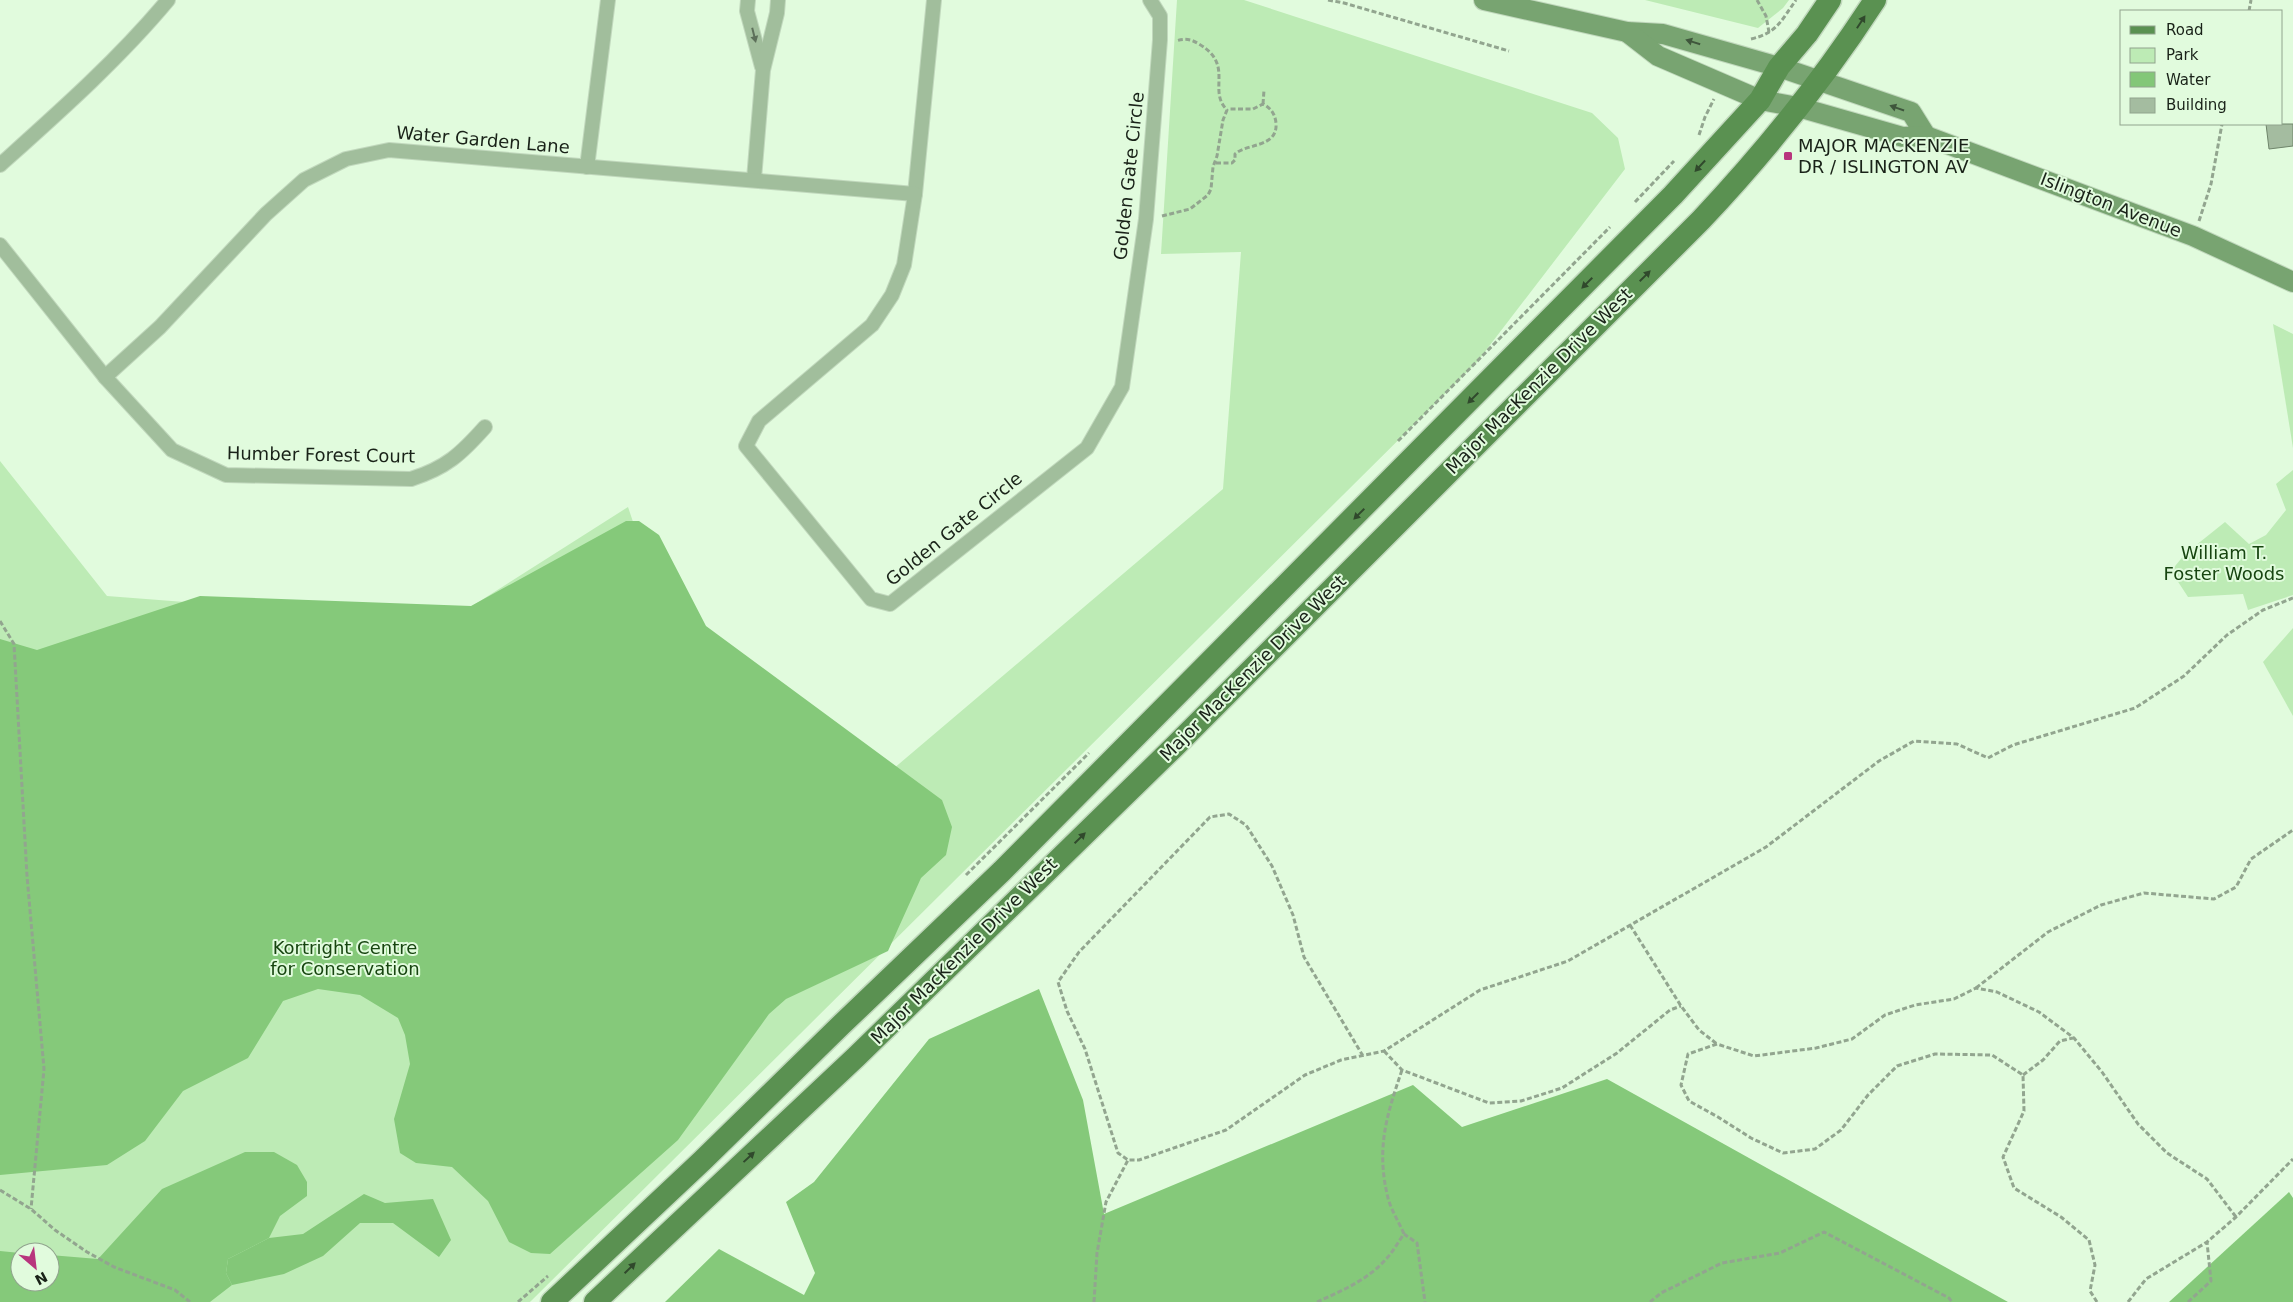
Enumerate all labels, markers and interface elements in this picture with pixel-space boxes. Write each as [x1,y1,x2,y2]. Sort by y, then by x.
legend [2120,10,2283,125]
one-way arrow [1856,15,1865,28]
text: Road [2166,21,2204,39]
one-way arrow [750,28,758,43]
one-way arrow [1685,38,1700,46]
text: Park [2166,46,2199,64]
text: Water [2166,71,2211,89]
street label: Golden Gate Circle [1109,91,1148,261]
text: Building [2166,96,2227,114]
one-way arrow [1889,103,1904,111]
street label: Water Garden Lane [395,121,571,158]
place label: MAJOR MACKENZIE DR / ISLINGTON AV [1798,135,1969,177]
marker: MAJOR MACKENZIE DR / ISLINGTON AV [1782,150,1794,162]
one-way arrow [1694,160,1706,172]
street label: Islington Avenue [2038,168,2185,241]
one-way arrow [1639,270,1651,282]
one-way arrow [1581,276,1593,288]
street label: Major MacKenzie Drive West [1441,283,1636,478]
one-way arrow [1467,392,1479,404]
street label: Humber Forest Court [227,442,415,467]
street label: Golden Gate Circle [881,467,1026,590]
one-way arrow [1353,507,1365,519]
park label: William T. Foster Woods [2164,542,2284,584]
street label: Major MacKenzie Drive West [1155,570,1350,765]
one-way arrow [1073,832,1085,844]
street label: Major MacKenzie Drive West [866,853,1061,1048]
park label: Kortright Centre for Conservation [270,937,420,979]
one-way arrow [742,1151,754,1163]
north arrow [10,1242,60,1292]
one-way arrow [624,1262,636,1274]
text: N [32,1269,50,1288]

